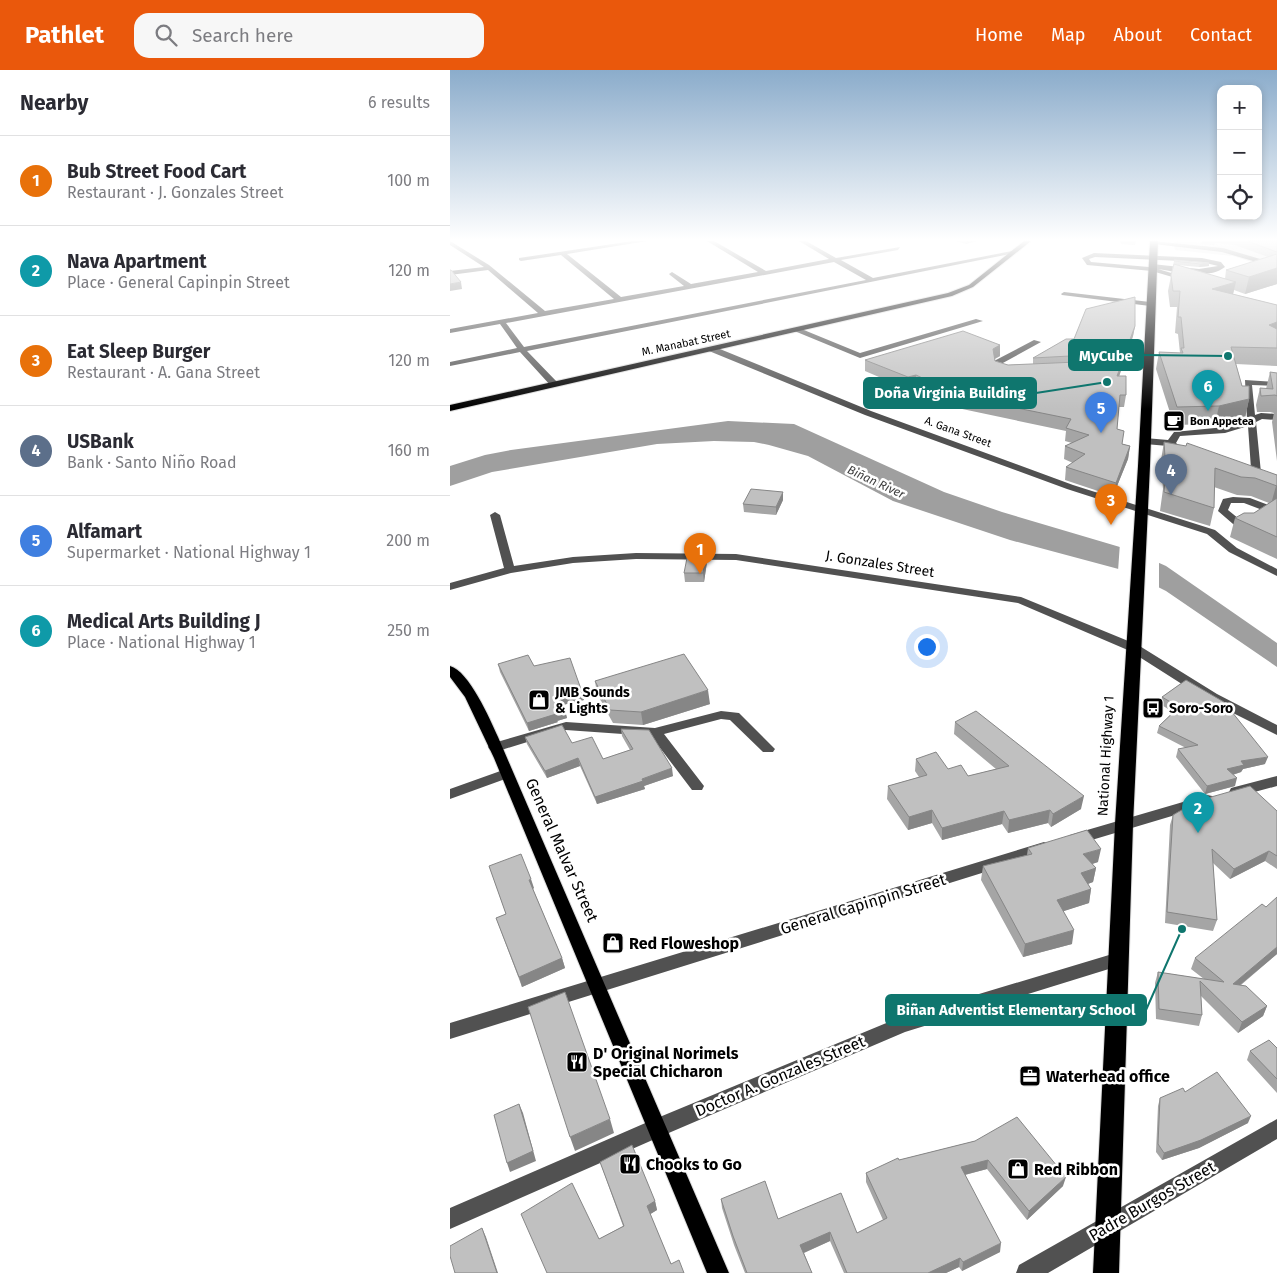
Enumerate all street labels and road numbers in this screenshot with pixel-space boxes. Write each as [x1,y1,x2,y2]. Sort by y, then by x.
street label: M. Manabat Street [641,327,731,359]
street label: A. Gana Street [923,414,993,450]
street label: J. Gonzales Street [824,547,936,581]
street label: National Highway 1 [1094,695,1118,817]
street label: General Malvar Street [522,775,602,925]
street label: General Capinpin Street [778,870,948,938]
street label: Doctor A. Gonzales Street [692,1032,868,1120]
street label: Padre Burgos Street [1085,1157,1219,1245]

